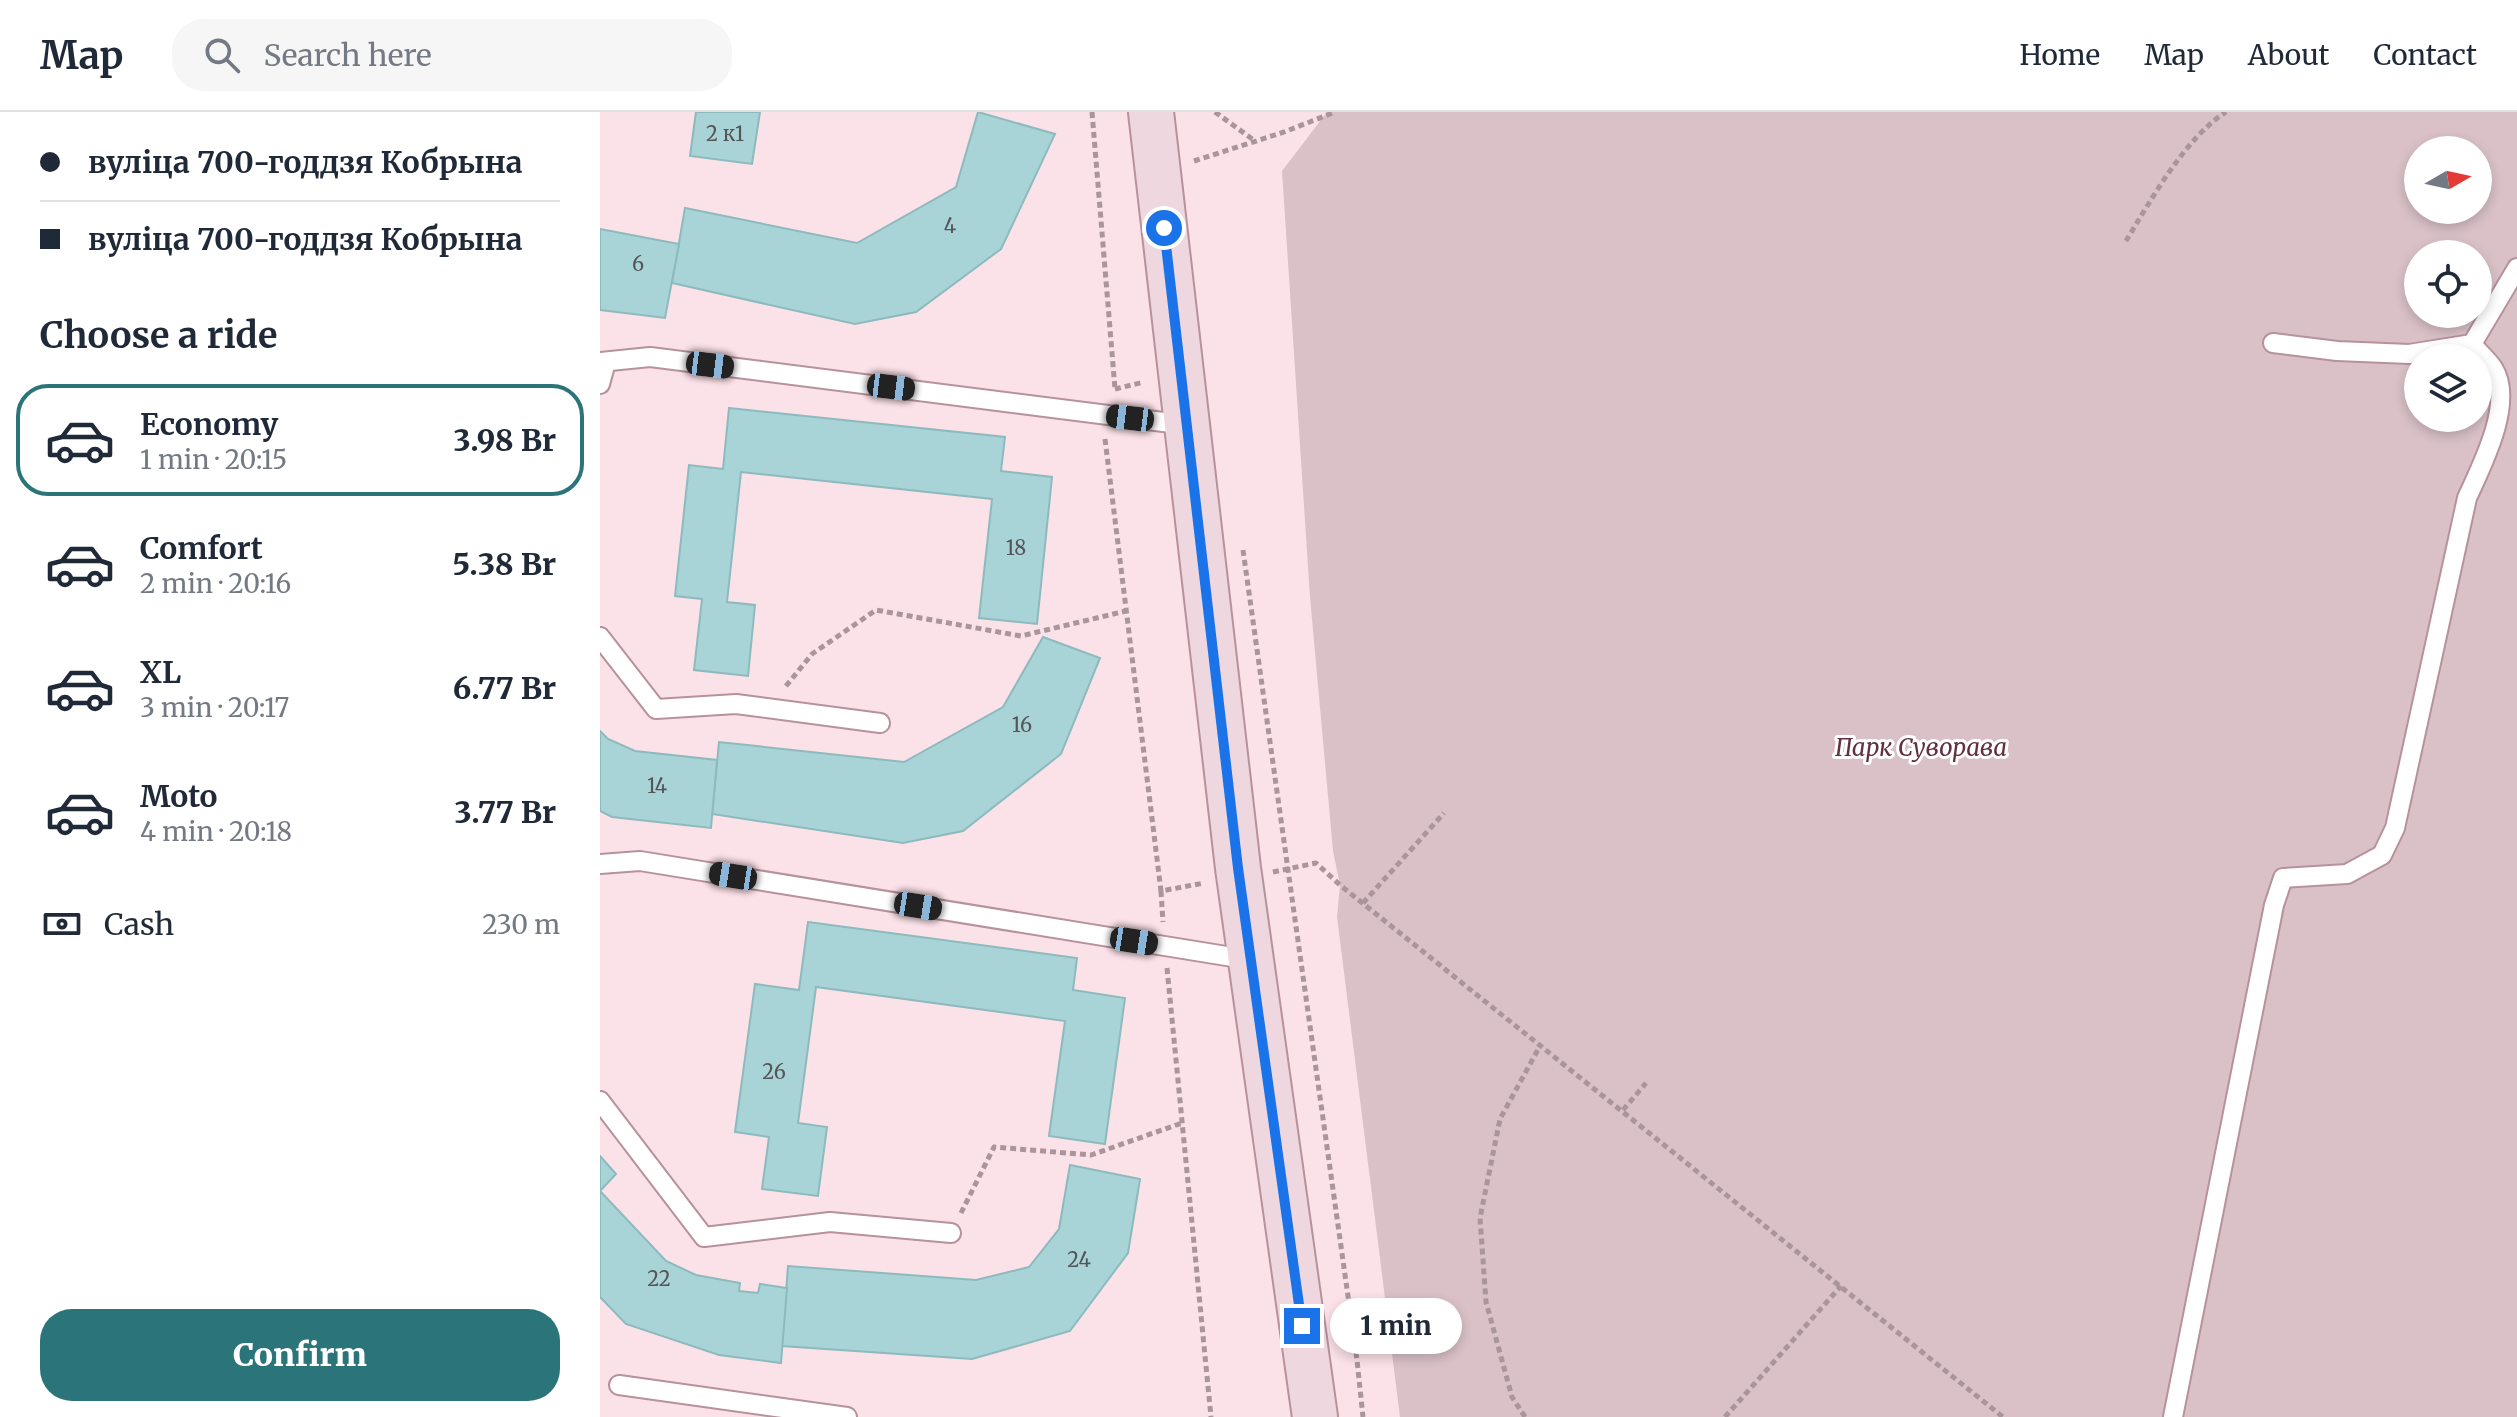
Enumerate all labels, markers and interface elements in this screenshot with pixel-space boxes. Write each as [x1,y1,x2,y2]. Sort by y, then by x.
search box [172,19,732,91]
text: Map [40,32,124,79]
icon: search [200,33,244,77]
text: Search here [264,36,432,74]
text: Home [2019,37,2100,73]
text: Map [2144,37,2204,73]
text: About [2248,37,2329,73]
text: Contact [2373,37,2477,73]
house number: 2 к1 [706,121,744,146]
north arrow [2404,136,2492,224]
map controls [2404,136,2492,432]
text: вуліца 700-годдзя Кобрына [88,143,522,181]
route start [1146,210,1182,246]
house number: 4 [944,213,956,238]
text: вуліца 700-годдзя Кобрына [88,220,522,258]
button: locate [2404,240,2492,328]
house number: 6 [632,251,644,276]
text: Choose a ride [40,313,277,358]
button: layers [2404,344,2492,432]
car [685,350,735,380]
car [866,372,916,402]
car [1105,403,1155,433]
icon: car [44,404,116,476]
text: Economy [140,405,278,443]
text: 3.98 Br [453,421,556,459]
text: 1 min · 20:15 [140,443,287,476]
icon: car [44,528,116,600]
text: Comfort [140,529,263,567]
house number: 18 [1006,535,1026,560]
text: 5.38 Br [452,545,556,583]
text: 2 min · 20:16 [140,567,291,600]
icon: car [44,652,116,724]
text: XL [140,653,181,691]
text: 6.77 Br [453,669,556,707]
text: 3 min · 20:17 [140,691,289,724]
house number: 16 [1012,712,1032,737]
park label: Парк Суворава [1835,732,2007,763]
house number: 14 [647,773,667,798]
icon: car [44,776,116,848]
text: Moto [140,777,218,815]
text: 3.77 Br [455,793,556,831]
text: 4 min · 20:18 [140,815,292,848]
car [707,860,759,892]
car [892,890,944,922]
icon: cash [40,902,84,946]
text: Cash [104,905,174,943]
text: 230 m [482,908,560,941]
car [1108,925,1160,957]
house number: 26 [762,1059,786,1084]
house number: 24 [1067,1247,1091,1272]
house number: 22 [647,1266,671,1291]
callout: 1 min [1330,1298,1462,1354]
route end [1284,1308,1320,1344]
button: Confirm [40,1309,560,1401]
text: 1 min [1360,1309,1432,1342]

